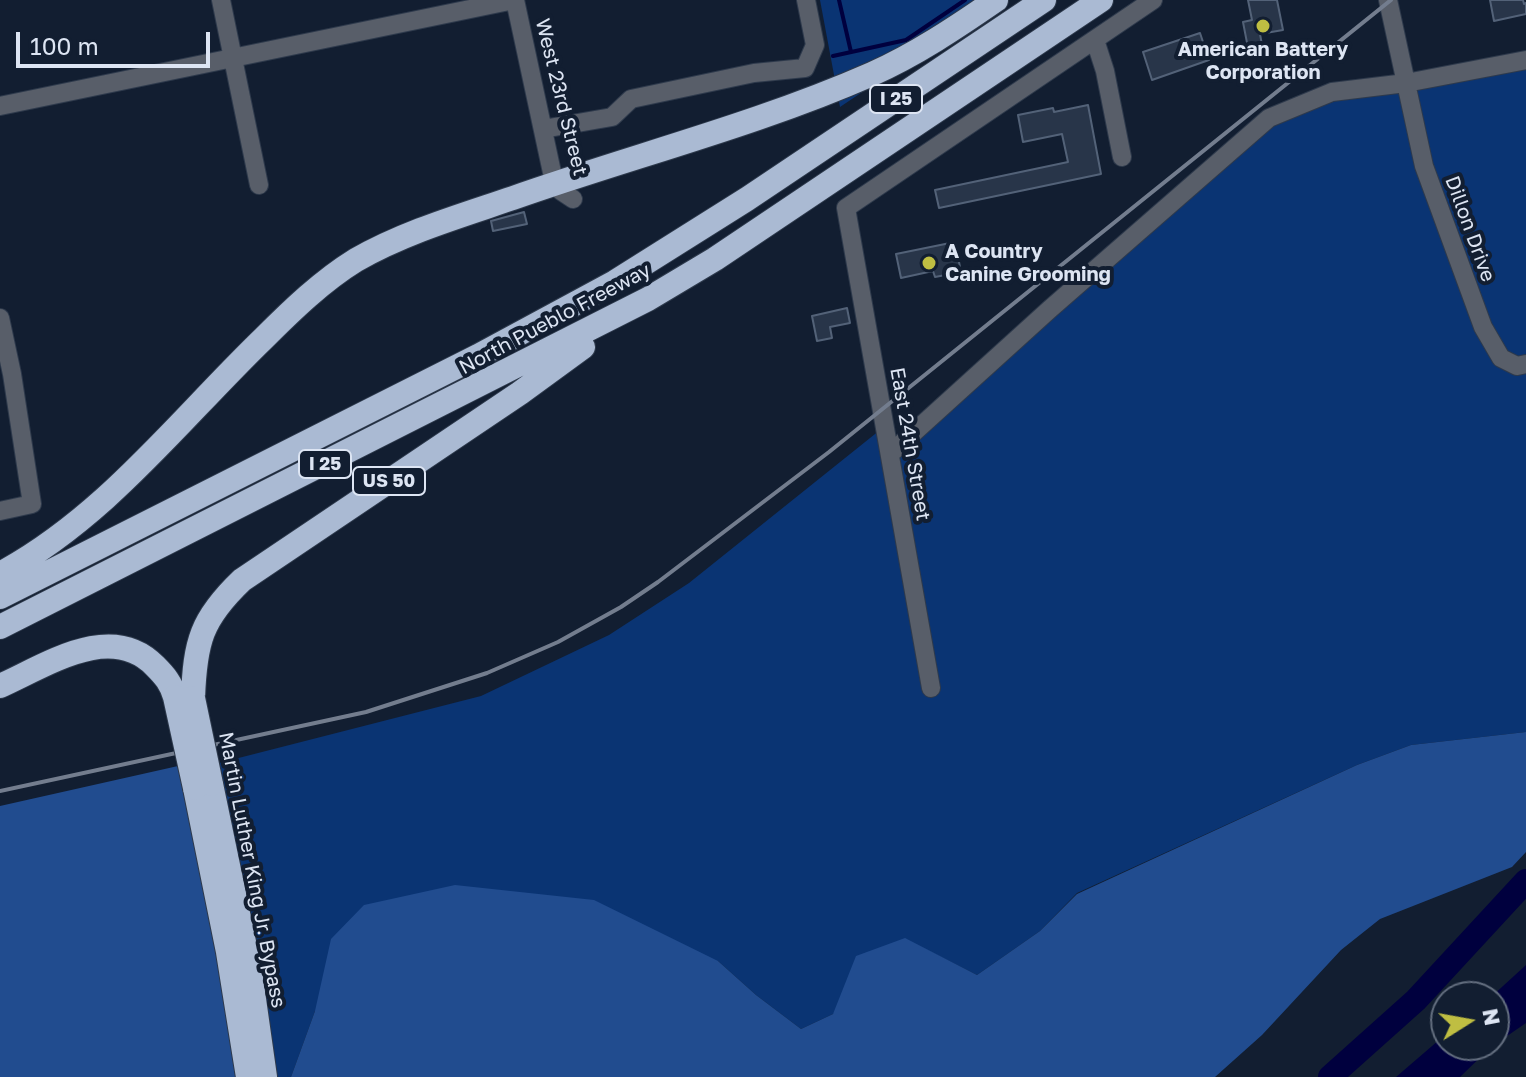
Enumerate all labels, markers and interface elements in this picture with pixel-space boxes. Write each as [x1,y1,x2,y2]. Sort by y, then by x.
scale bar [20,16,214,66]
street label: West 23rd Street [530,16,592,178]
marker: American Battery Corporation [1254,17,1272,35]
text: 100 m [30,31,99,60]
place label: American Battery Corporation [1178,38,1348,85]
road number: I 25 [870,85,922,113]
street label: Dillon Drive [1440,173,1500,285]
place label: A Country Canine Grooming [945,240,1111,287]
marker: A Country Canine Grooming [920,254,938,272]
street label: North Pueblo Freeway [455,258,655,380]
street label: East 24th Street [885,365,935,523]
road number: I 25 [299,450,351,478]
road number: US 50 [353,467,425,495]
street label: Martin Luther King Jr. Bypass [213,730,291,1010]
north arrow [1430,981,1510,1061]
text: N [1477,1006,1507,1027]

